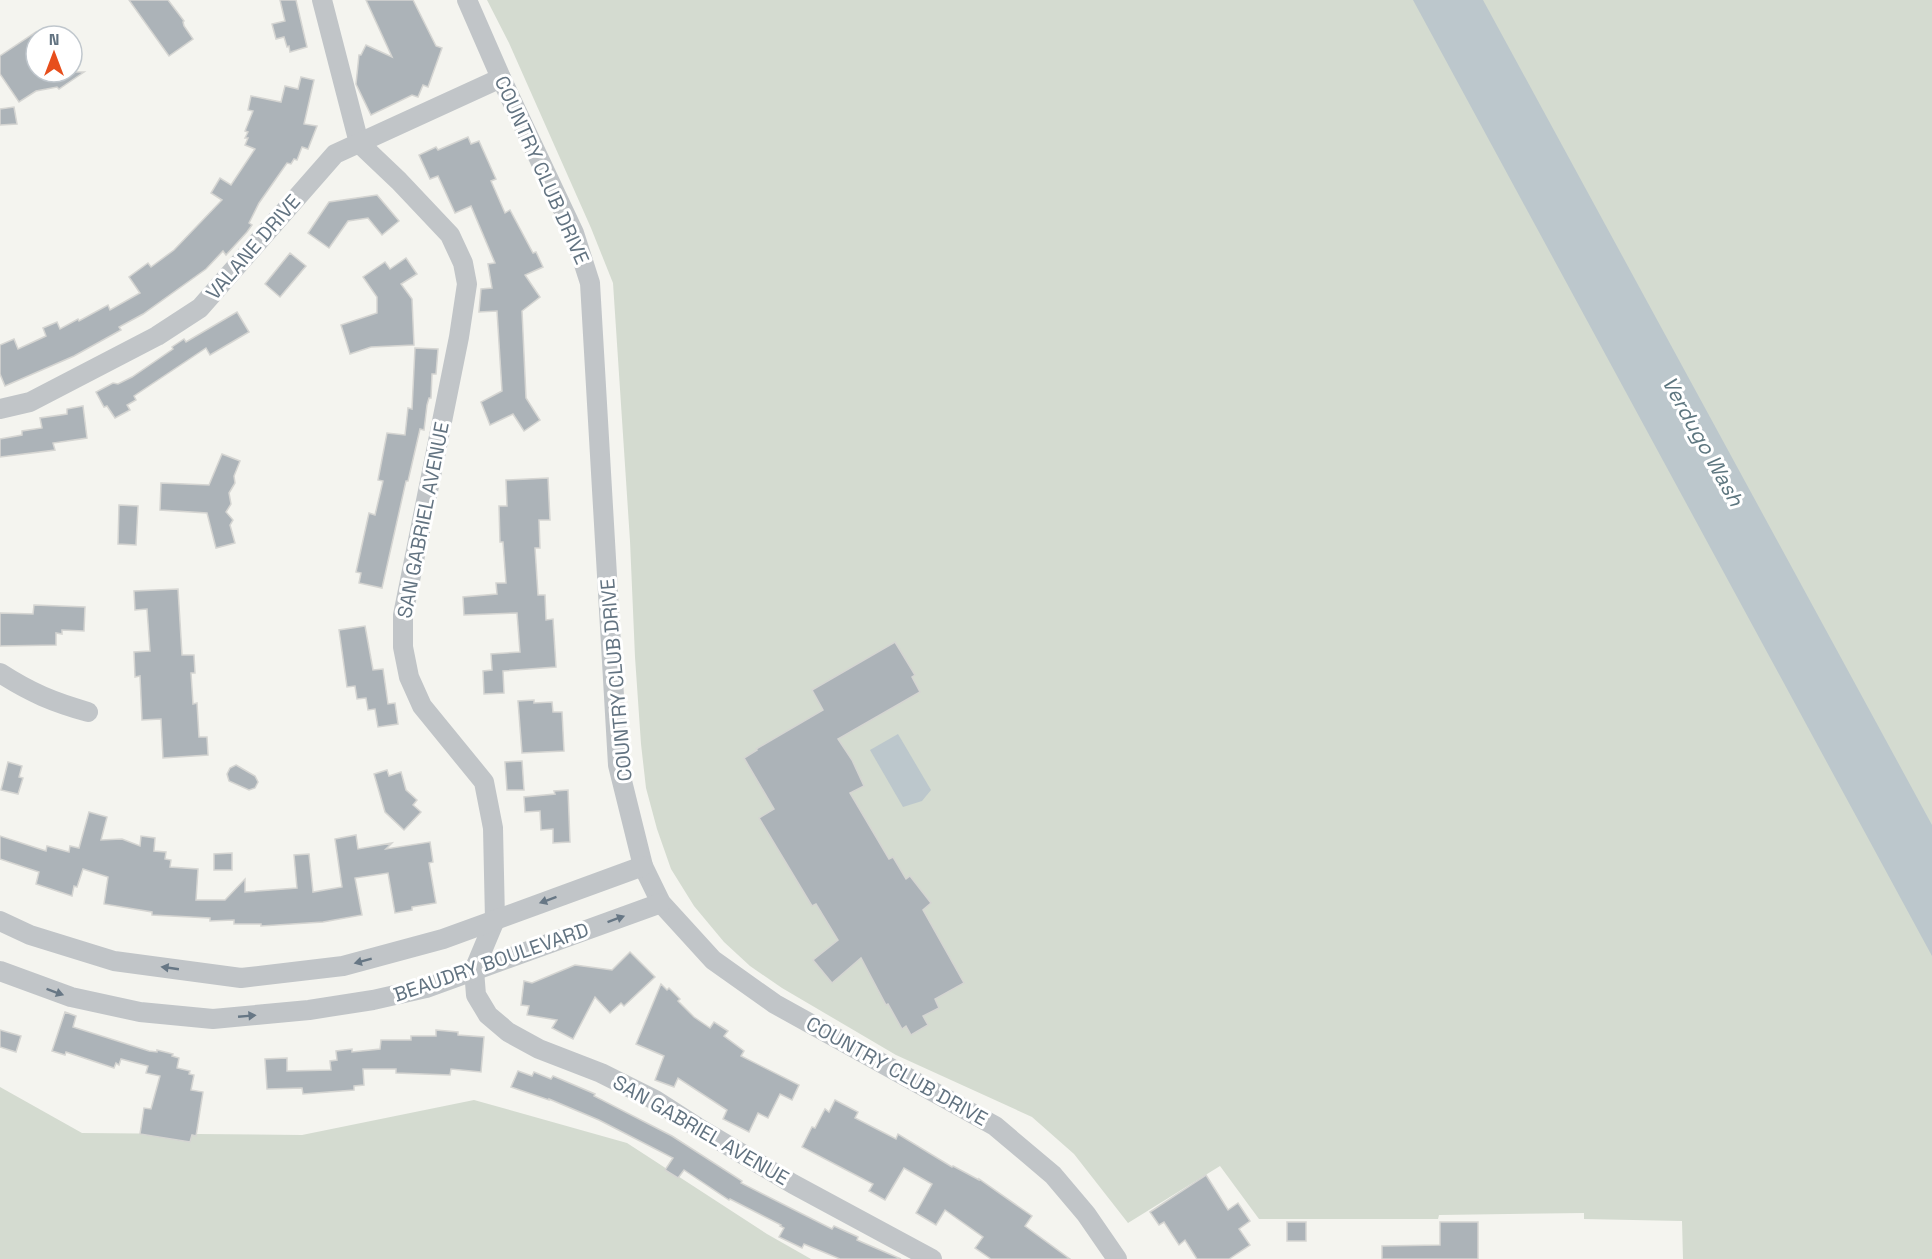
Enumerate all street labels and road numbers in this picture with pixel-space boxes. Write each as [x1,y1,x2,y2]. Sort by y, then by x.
street label: COUNTRY CLUB DRIVE [489,72,595,268]
street label: VALANE DRIVE [200,189,306,305]
street label: SAN GABRIEL AVENUE [391,420,455,620]
street label: COUNTRY CLUB DRIVE [594,577,638,783]
street label: BEAUDRY BOULEVARD [390,916,592,1008]
street label: COUNTRY CLUB DRIVE [802,1010,992,1132]
street label: SAN GABRIEL AVENUE [608,1069,794,1191]

